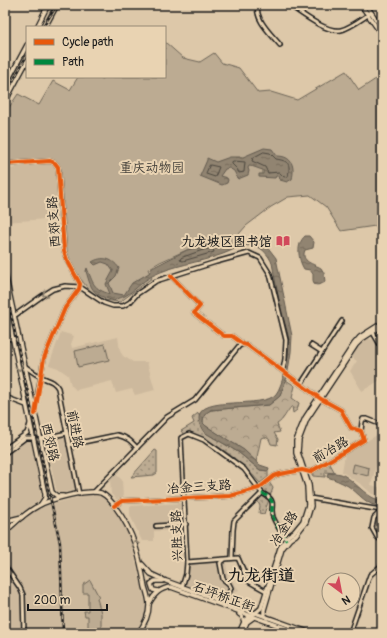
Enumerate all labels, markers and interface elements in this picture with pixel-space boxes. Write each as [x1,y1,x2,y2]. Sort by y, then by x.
legend [26,26,166,78]
text: Cycle path [62,35,114,50]
text: Path [62,55,84,70]
park label: 重庆动物园 [119,160,185,176]
street label: 西郊支路 [44,195,64,248]
library icon: 九龙坡区图书馆 [275,233,291,249]
place label: 九龙坡区图书馆 [181,234,272,250]
one-way arrow [42,289,49,297]
one-way arrow [14,365,22,371]
street label: 前进路 [63,409,87,450]
street label: 西郊路 [38,421,62,463]
street label: 前冶路 [310,433,351,467]
street label: 冶金三支路 [166,477,232,497]
street label: 冶金路 [266,508,301,549]
street label: 兴胜支路 [168,510,186,562]
one-way arrow [131,539,140,546]
district label: 九龙街道 [227,565,295,586]
north arrow [321,572,361,612]
street label: 石坪桥正街 [190,578,257,616]
scale bar [28,586,107,612]
text: 200 m [34,593,71,608]
text: N [339,593,353,608]

